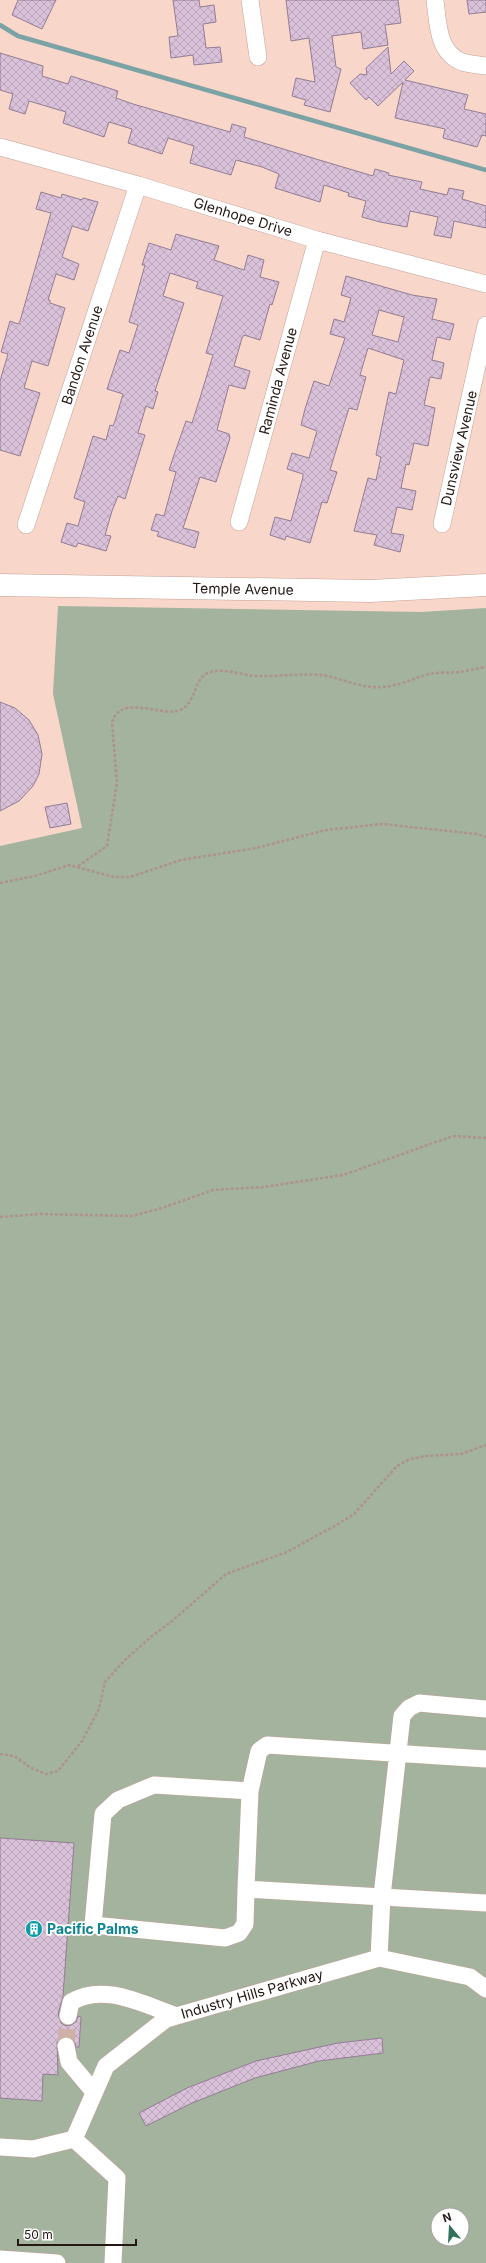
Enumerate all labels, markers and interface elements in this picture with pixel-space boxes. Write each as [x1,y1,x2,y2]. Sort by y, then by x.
street label: Glenhope Drive [192,193,295,240]
street label: Bandon Avenue [57,303,106,407]
street label: Raminda Avenue [255,325,300,436]
street label: Dunsview Avenue [437,389,480,507]
street label: Temple Avenue [192,579,294,598]
building icon: Pacific Palms [24,1919,44,1939]
place label: Pacific Palms [47,1920,139,1937]
street label: Industry Hills Parkway [179,1965,325,2022]
north arrow [430,2207,470,2247]
text: N [441,2210,453,2225]
scale bar [18,2221,136,2247]
text: 50 m [24,2227,53,2242]

